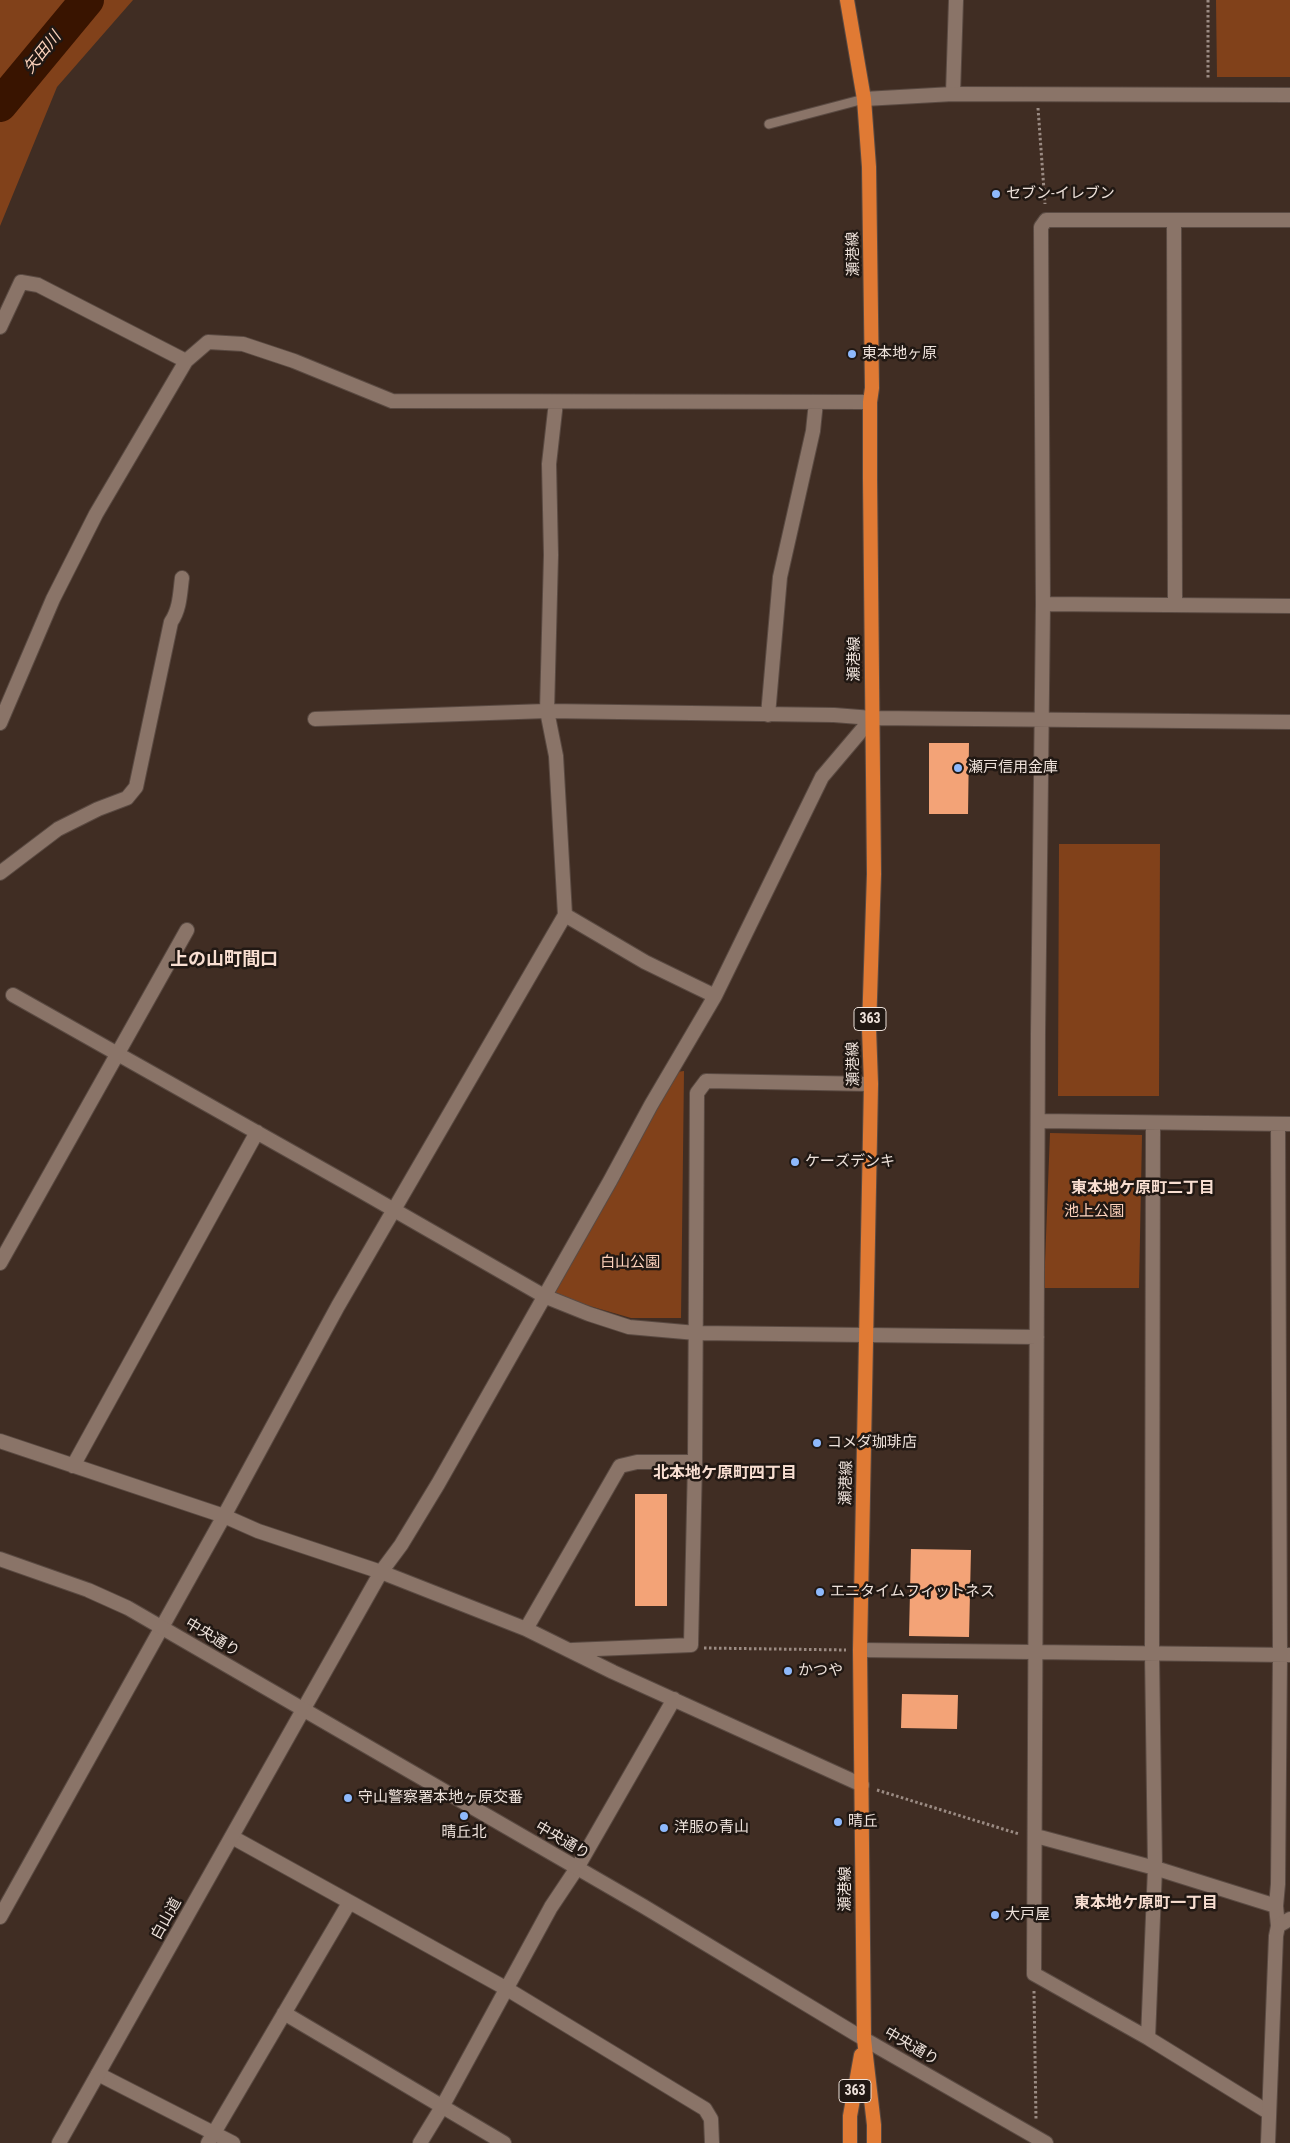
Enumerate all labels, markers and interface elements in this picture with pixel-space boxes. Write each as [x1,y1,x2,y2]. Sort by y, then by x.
water label: 矢田川 [20,28,66,78]
place label: セブン-イレブン [1006,185,1115,203]
marker: セブン-イレブン [990,188,1002,200]
street label: 瀬港線 [845,231,863,277]
place label: 東本地ヶ原 [862,345,937,363]
marker: 東本地ヶ原 [846,348,858,360]
street label: 瀬港線 [846,637,864,681]
place label: 瀬戸信用金庫 [968,759,1058,777]
marker: 瀬戸信用金庫 [952,762,964,774]
district label: 上の山町間口 [170,949,278,971]
road number: 363 [854,1008,886,1030]
street label: 瀬港線 [845,1041,863,1087]
place label: ケーズデンキ [805,1153,895,1171]
marker: ケーズデンキ [789,1156,801,1168]
district label: 東本地ケ原町二丁目 [1071,1179,1215,1199]
park label: 池上公園 [1064,1203,1124,1221]
park label: 白山公園 [600,1254,660,1272]
place label: コメダ珈琲店 [827,1434,917,1452]
marker: コメダ珈琲店 [811,1437,823,1449]
street label: 瀬港線 [838,1460,856,1506]
district label: 北本地ケ原町四丁目 [653,1464,797,1484]
place label: エニタイムフィットネス [830,1583,995,1601]
marker: エニタイムフィットネス [814,1586,826,1598]
street label: 中央通り [182,1615,242,1661]
place label: かつや [798,1662,843,1680]
marker: かつや [782,1665,794,1677]
place label: 守山警察署本地ヶ原交番 [358,1789,523,1807]
marker: 守山警察署本地ヶ原交番 [342,1792,354,1804]
marker: 晴丘北 [458,1810,470,1822]
place label: 晴丘 [848,1813,878,1831]
marker: 晴丘 [832,1816,844,1828]
street label: 中央通り [532,1818,592,1864]
place label: 洋服の青山 [674,1819,749,1837]
marker: 洋服の青山 [658,1822,670,1834]
place label: 晴丘北 [442,1824,486,1842]
street label: 瀬港線 [837,1867,855,1911]
district label: 東本地ケ原町一丁目 [1074,1894,1218,1914]
street label: 白山道 [148,1895,186,1943]
place label: 大戸屋 [1005,1906,1050,1924]
marker: 大戸屋 [989,1909,1001,1921]
street label: 中央通り [881,2024,941,2070]
road number: 363 [839,2080,871,2102]

